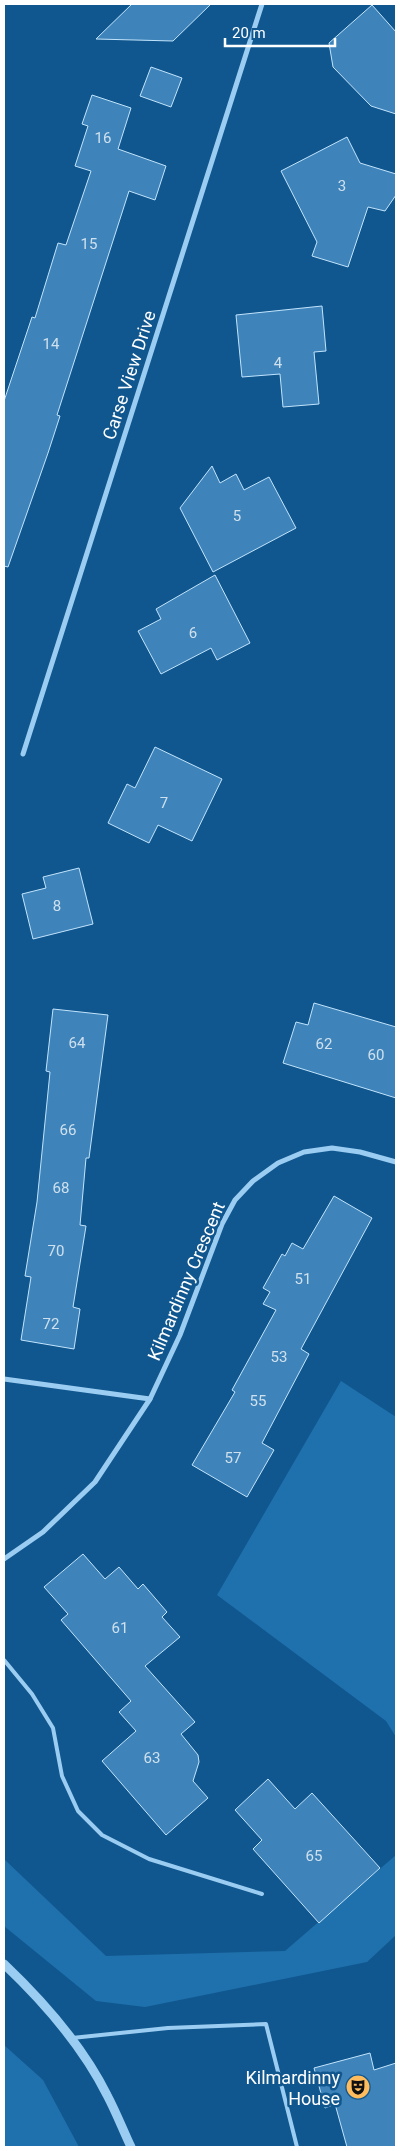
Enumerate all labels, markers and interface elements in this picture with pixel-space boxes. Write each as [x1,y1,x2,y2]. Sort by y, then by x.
scale bar [225,15,335,47]
text: 20 m [232,24,266,42]
house number: 16 [95,129,111,147]
house number: 3 [338,177,346,195]
house number: 15 [81,235,97,253]
street label: Carse View Drive [98,308,160,442]
house number: 14 [43,335,60,353]
house number: 4 [274,354,283,372]
house number: 5 [233,507,241,525]
house number: 6 [189,624,197,642]
house number: 7 [160,794,168,812]
house number: 8 [53,897,61,915]
house number: 64 [69,1034,86,1052]
house number: 62 [316,1035,332,1053]
house number: 60 [368,1046,384,1064]
house number: 66 [60,1121,76,1139]
house number: 68 [53,1179,69,1197]
street label: Kilmardinny Crescent [143,1198,229,1363]
house number: 70 [48,1242,64,1260]
house number: 51 [295,1270,311,1288]
house number: 72 [43,1315,59,1333]
house number: 53 [271,1348,287,1366]
house number: 55 [250,1392,266,1410]
house number: 57 [225,1449,241,1467]
house number: 61 [112,1619,128,1637]
house number: 63 [144,1749,160,1767]
house number: 65 [306,1847,322,1865]
place label: Kilmardinny House [246,2067,340,2109]
theatre icon: Kilmardinny House [345,2074,371,2100]

